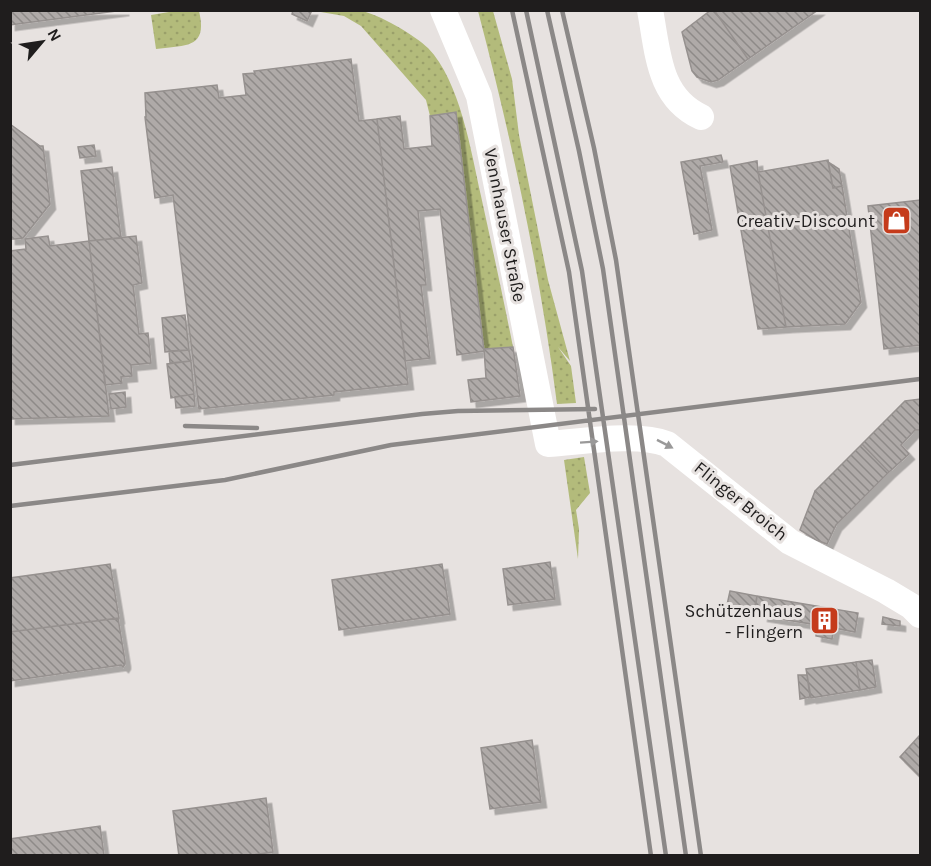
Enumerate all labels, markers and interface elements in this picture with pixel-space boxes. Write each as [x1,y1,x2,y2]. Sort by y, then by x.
north arrow [12,12,72,72]
text: N [44,25,66,45]
street label: Vennhauser Straße [479,146,531,304]
shop icon: Creativ-Discount [880,205,912,237]
place label: Creativ-Discount [737,210,875,232]
one-way arrow [580,437,599,446]
one-way arrow [657,439,674,449]
street label: Flinger Broich [690,457,792,545]
place label: Schützenhaus - Flingern [685,600,803,643]
building icon: Schützenhaus - Flingern [808,605,840,637]

